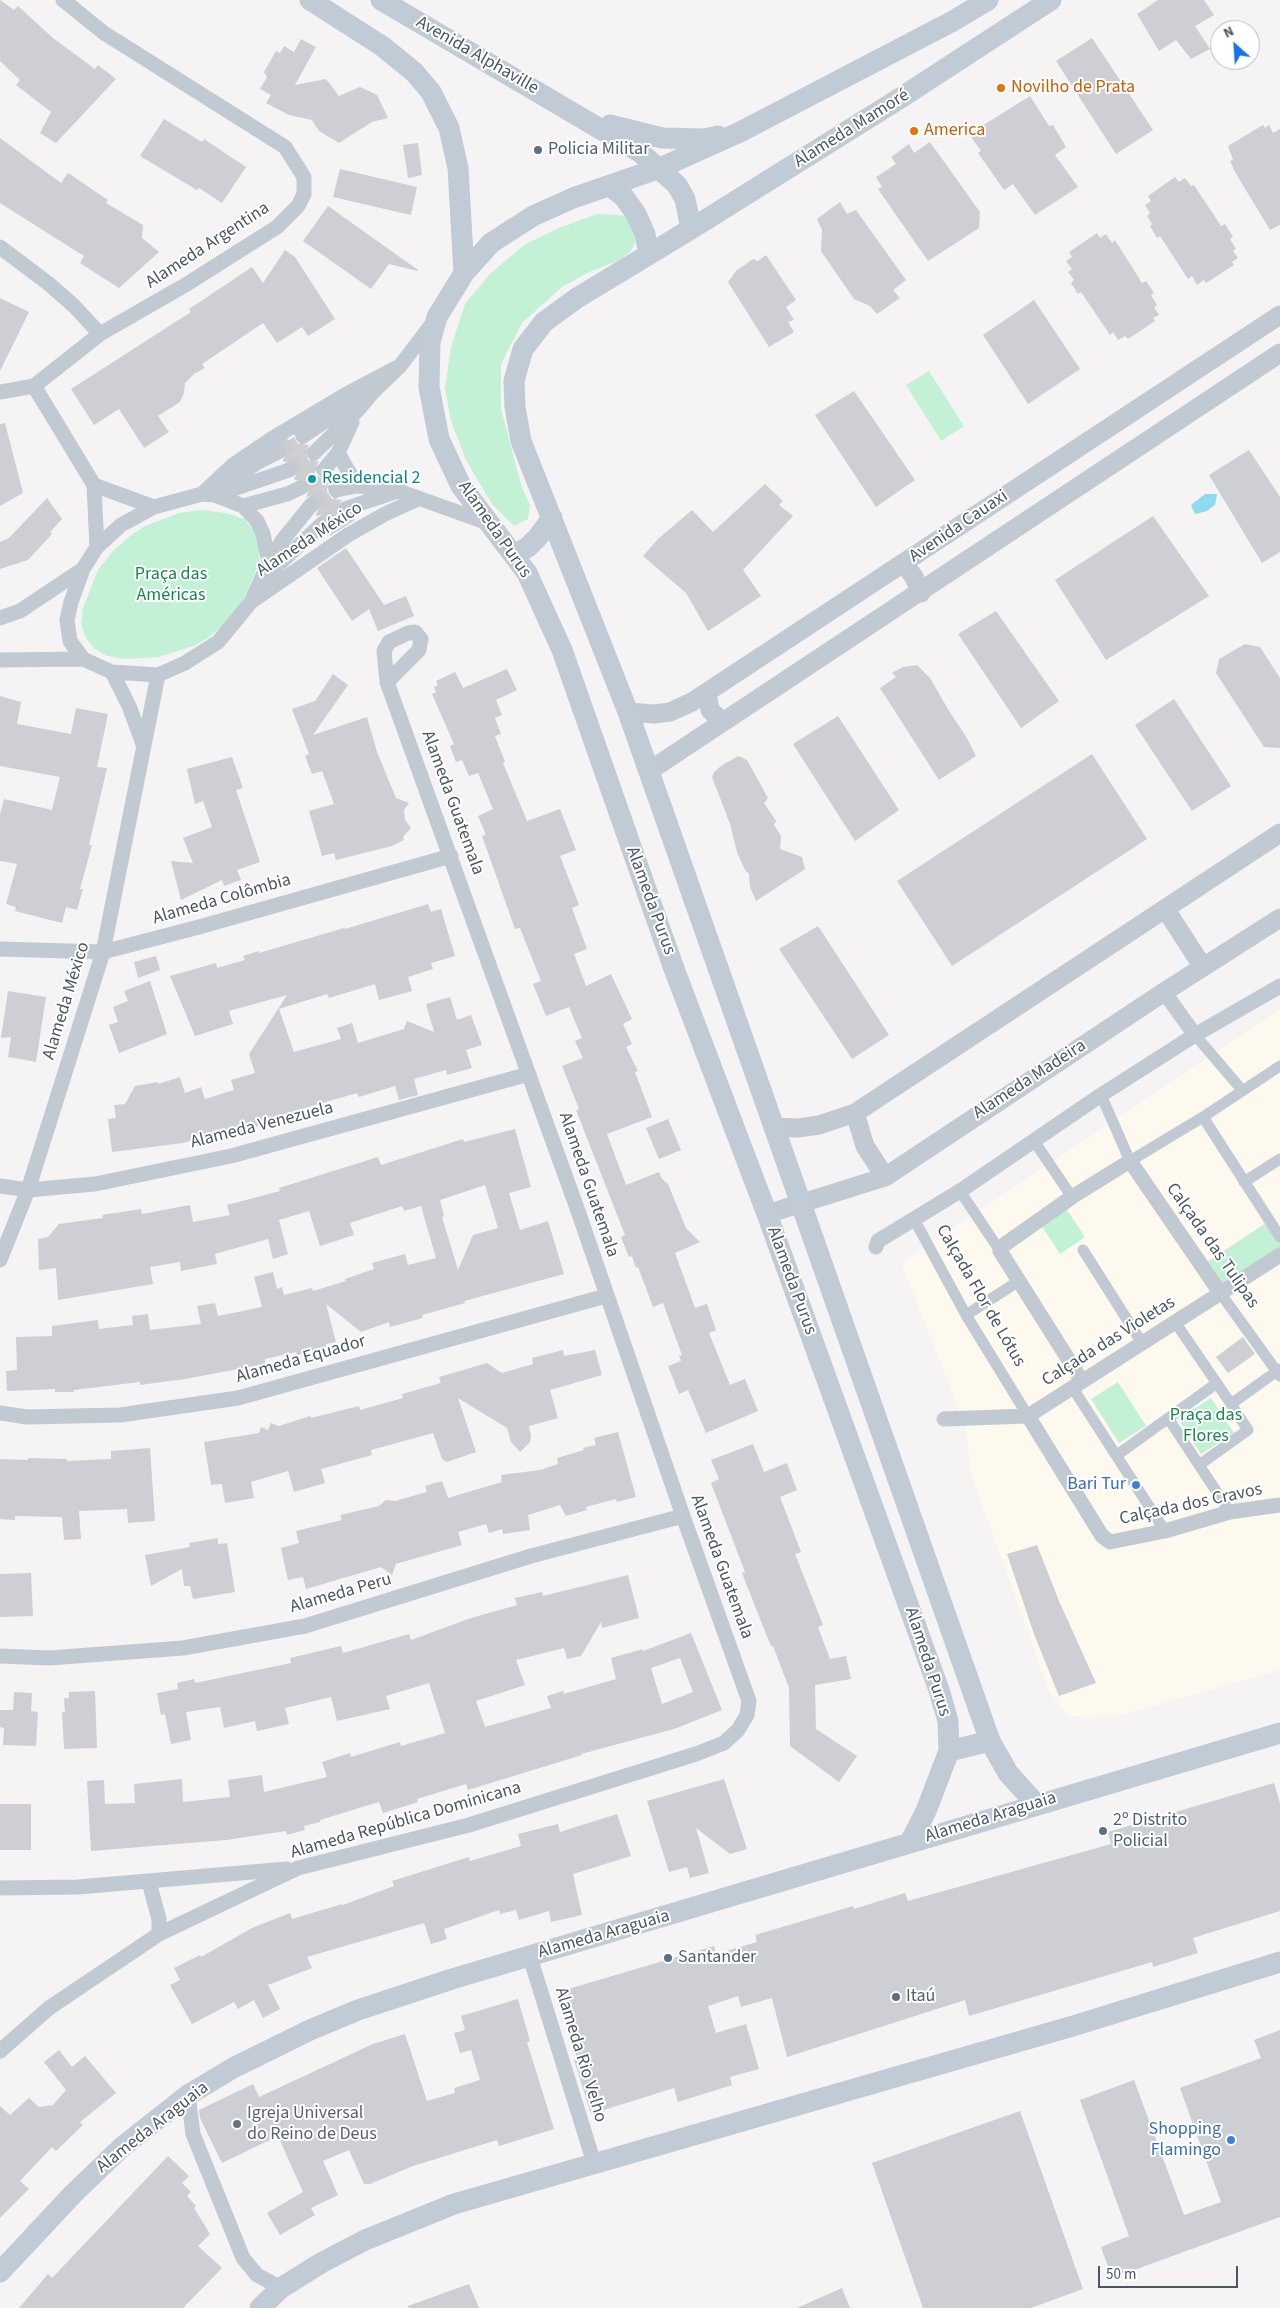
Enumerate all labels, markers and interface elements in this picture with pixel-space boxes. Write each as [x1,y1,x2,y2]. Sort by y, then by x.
street label: Avenida Alphaville [412,12,542,100]
north arrow [1210,20,1260,70]
text: N [1220,21,1237,43]
place label: Novilho de Prata [1011,77,1135,99]
marker: Novilho de Prata [995,82,1007,94]
street label: Alameda Mamoré [790,85,914,173]
place label: America [924,120,985,142]
marker: America [908,125,920,137]
place label: Policia Militar [548,139,649,161]
marker: Policia Militar [532,144,544,156]
street label: Alameda Argentina [142,198,274,294]
place label: Residencial 2 [322,468,421,490]
marker: Residencial 2 [306,473,318,485]
street label: Alameda Purus [453,477,535,583]
street label: Avenida Cauaxi [905,486,1013,568]
street label: Alameda México [253,498,367,582]
park label: Praça das Américas [135,564,207,606]
street label: Alameda Guatemala [416,728,488,878]
street label: Alameda Purus [620,844,680,958]
street label: Alameda Colômbia [150,870,294,930]
street label: Alameda México [39,940,95,1062]
street label: Alameda Madeira [969,1035,1091,1125]
street label: Alameda Venezuela [188,1098,336,1154]
street label: Alameda Guatemala [553,1110,623,1260]
street label: Calçada das Tulipas [1161,1179,1263,1313]
street label: Calçada Flor de Lótus [930,1221,1030,1371]
street label: Alameda Purus [761,1224,821,1338]
street label: Calçada das Violetas [1038,1292,1180,1392]
street label: Alameda Equador [234,1331,368,1389]
park label: Praça das Flores [1170,1405,1242,1448]
place label: Bari Tur [1067,1474,1126,1496]
street label: Calçada dos Cravos [1118,1479,1264,1531]
marker: Bari Tur [1130,1479,1142,1491]
street label: Alameda Guatemala [685,1492,757,1642]
street label: Alameda Peru [288,1569,394,1619]
street label: Alameda Purus [899,1605,955,1719]
street label: Alameda República Dominicana [288,1778,524,1864]
street label: Alameda Araguaia [923,1788,1059,1848]
place label: 2º Distrito Policial [1113,1810,1187,1852]
marker: 2º Distrito Policial [1097,1825,1109,1837]
street label: Alameda Araguaia [536,1906,672,1964]
place label: Santander [678,1947,756,1969]
marker: Santander [662,1952,674,1964]
street label: Alameda Rio Velho [549,1985,611,2125]
place label: Itaú [906,1986,935,2008]
marker: Itaú [890,1991,902,2003]
street label: Alameda Araguaia [93,2078,213,2178]
place label: Igreja Universal do Reino de Deus [247,2103,377,2146]
marker: Igreja Universal do Reino de Deus [231,2118,243,2130]
place label: Shopping Flamingo [1149,2119,1221,2162]
marker: Shopping Flamingo [1225,2134,1237,2146]
scale bar [1100,2256,1240,2288]
text: 50 m [1106,2264,1136,2285]

